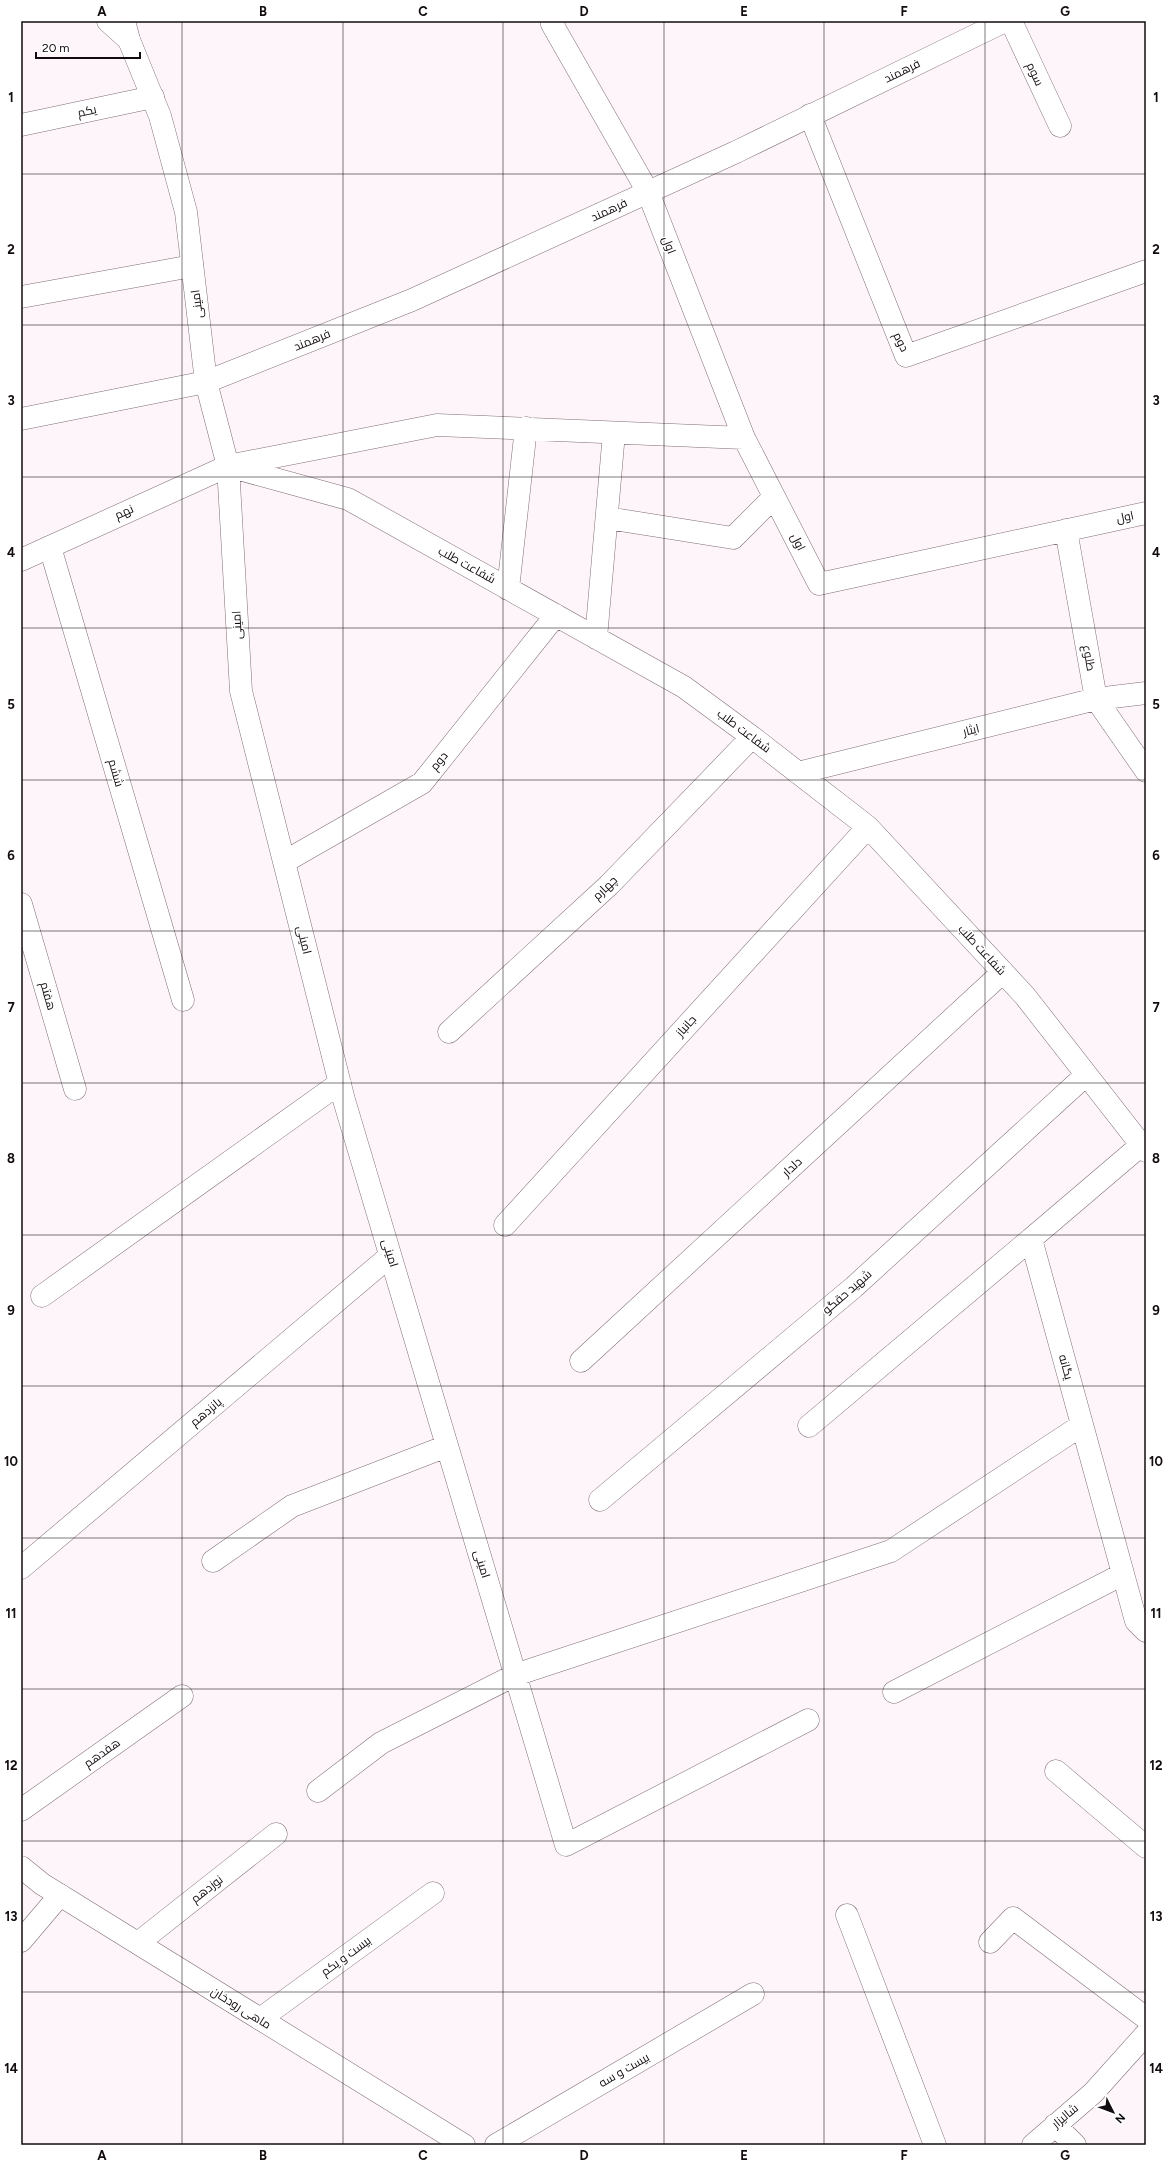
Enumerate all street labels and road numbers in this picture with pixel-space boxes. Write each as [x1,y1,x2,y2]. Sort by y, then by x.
street label: فرهمند [882,56,922,86]
street label: سوم [1023,60,1047,88]
street label: یکم [76,102,99,121]
street label: فرهمند [589,196,629,224]
street label: اول [659,234,679,256]
street label: امینی [188,289,206,319]
street label: فرهمند [292,326,332,354]
street label: دوم [889,330,912,355]
street label: نهم [112,502,136,523]
street label: اول [1115,508,1135,526]
street label: اول [788,531,808,553]
street label: شفاعت طلب [436,544,498,587]
street label: امینی [229,610,245,640]
street label: طلوع [1079,644,1098,672]
street label: شفاعت طلب [714,706,774,756]
street label: ایثار [960,721,981,739]
street label: دوم [427,749,452,774]
street label: ششم [104,758,127,789]
street label: چهارم [590,873,622,904]
street label: شفاعت طلب [955,922,1009,978]
street label: امینی [294,924,314,956]
street label: هفتم [36,980,59,1012]
street label: جانباز [672,1013,699,1040]
street label: دلدار [778,1154,805,1180]
street label: امینی [379,1237,401,1269]
street label: شهید حقگو [820,1267,874,1317]
street label: یگانه [1056,1353,1076,1382]
street label: پانزدهم [187,1394,226,1431]
street label: امینی [471,1548,493,1580]
street label: هفدهم [81,1735,123,1771]
street label: نوزدهم [188,1872,226,1907]
street label: بیست و یکم [318,1933,374,1980]
street label: ماهی رودخان [208,1984,274,2032]
street label: بیست و سه [596,2050,652,2090]
street label: شالیزار [1048,2101,1081,2132]

